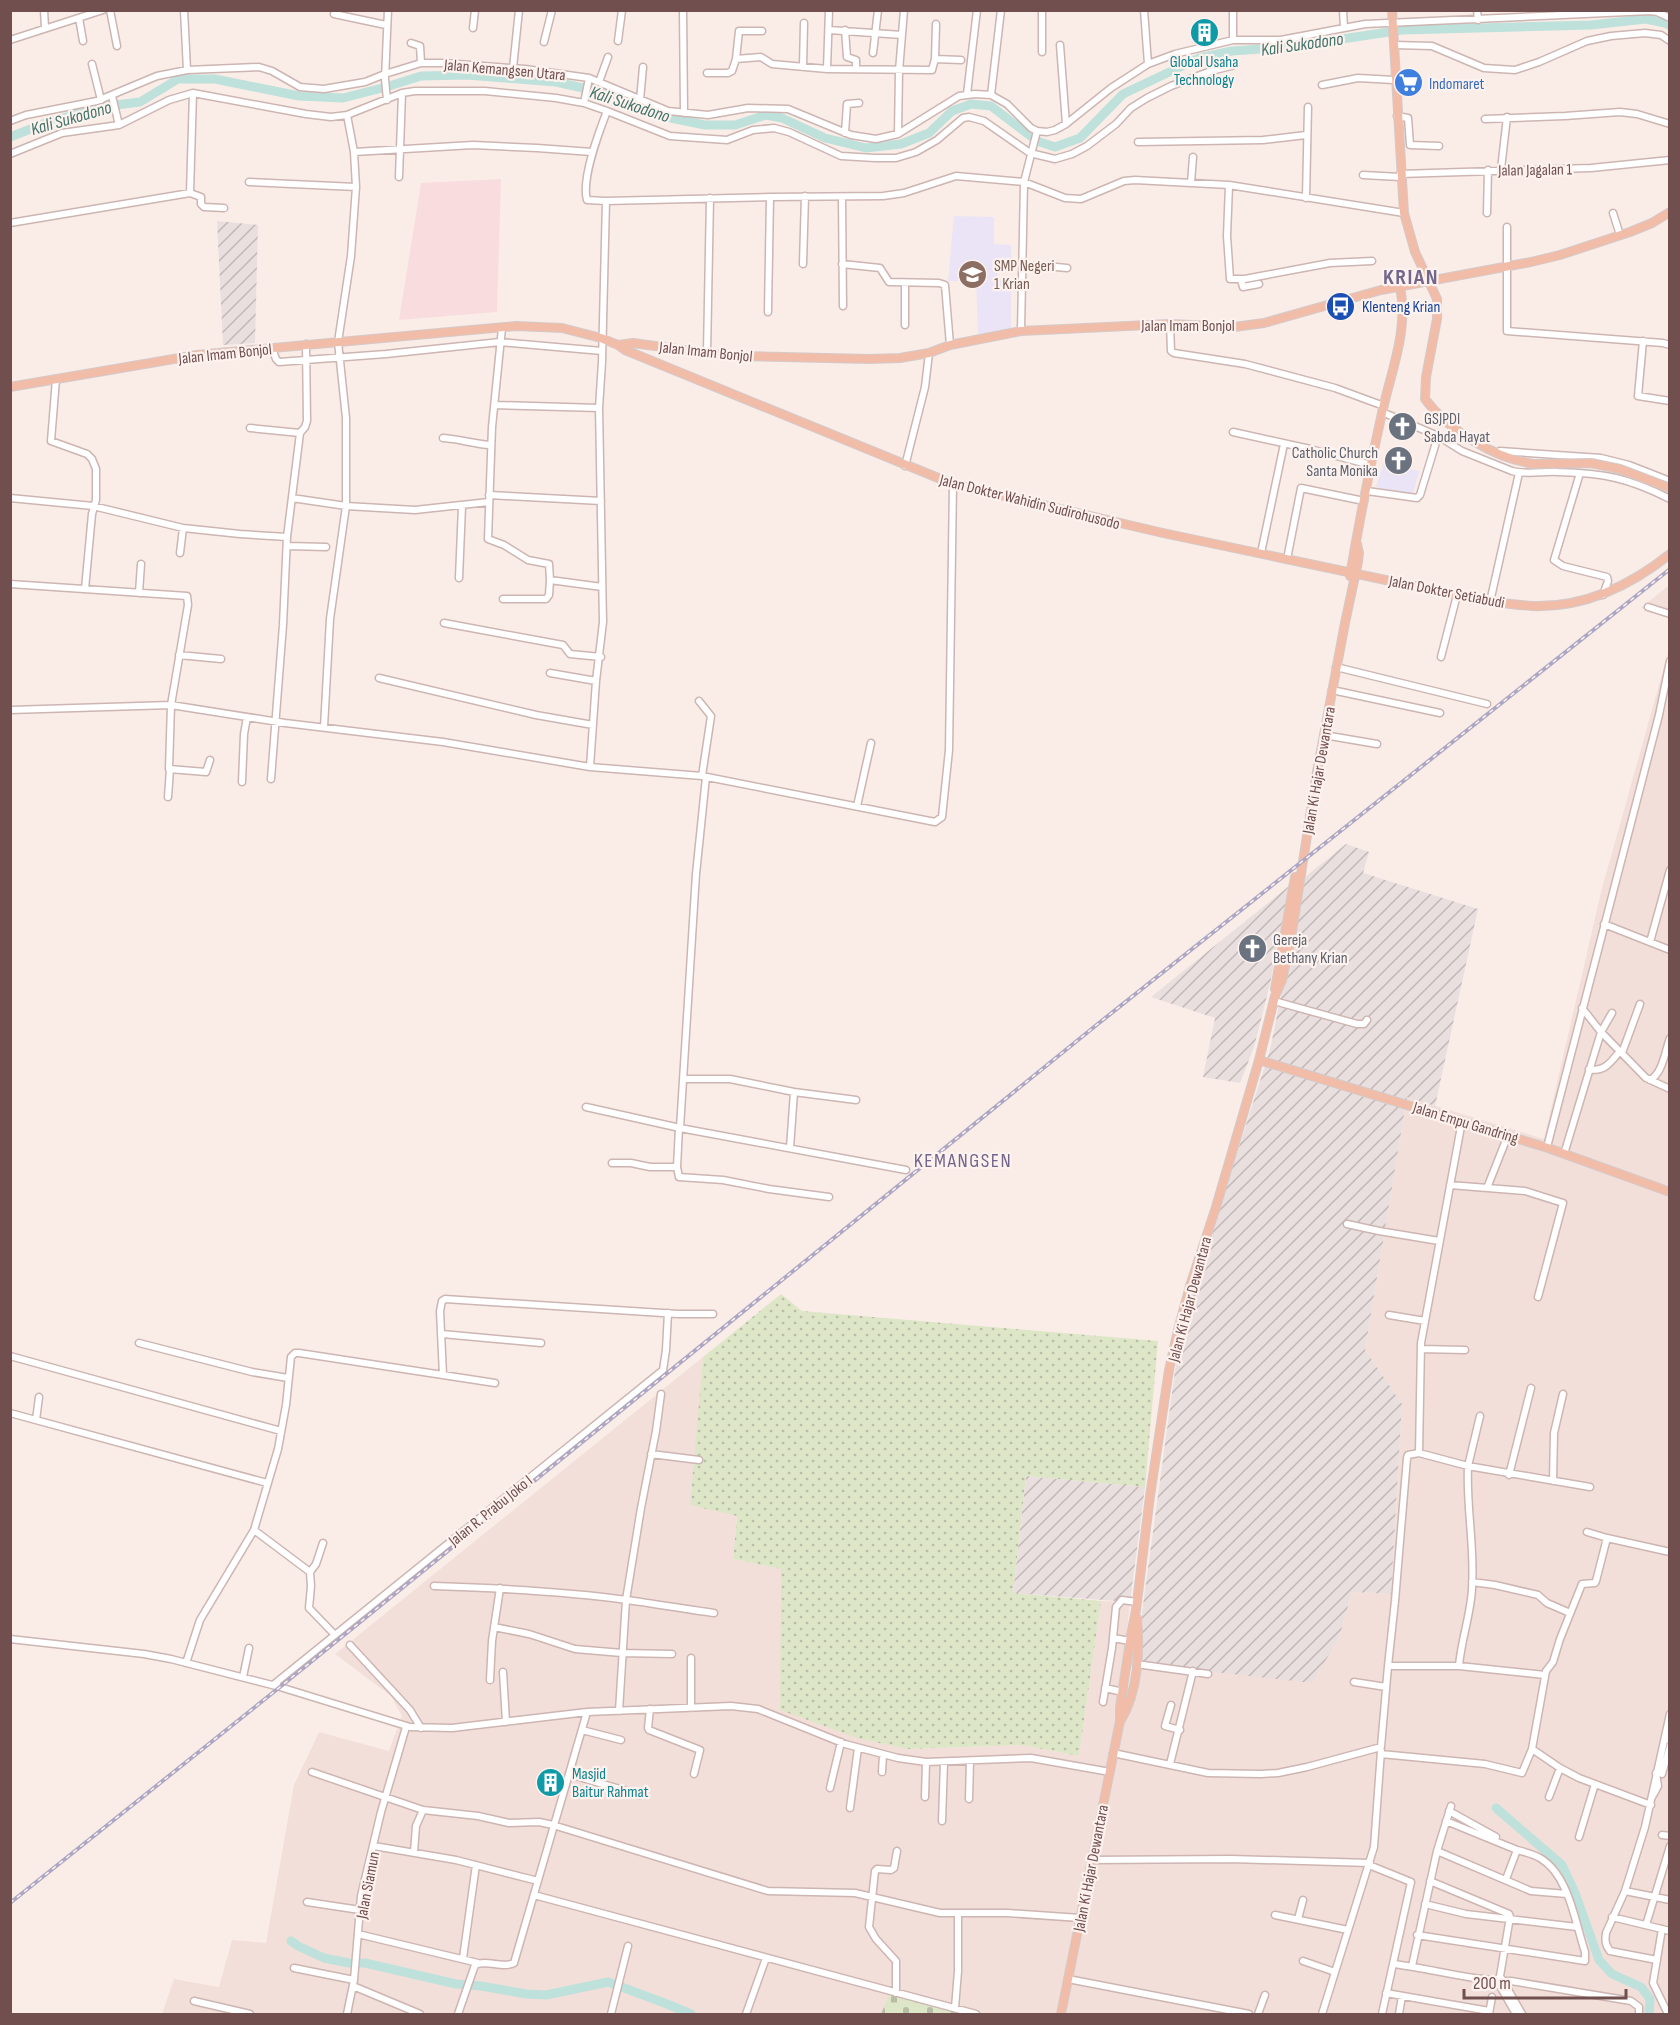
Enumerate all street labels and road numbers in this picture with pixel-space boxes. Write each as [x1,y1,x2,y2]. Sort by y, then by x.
street label: Jalan Kemangsen Utara [442,56,566,85]
street label: Jalan Jagalan 1 [1497,160,1573,181]
street label: Jalan Imam Bonjol [1140,317,1235,336]
street label: Jalan Imam Bonjol [657,338,753,367]
street label: Jalan Imam Bonjol [177,340,273,369]
street label: Jalan Dokter Wahidin Sudirohusodo [936,471,1122,534]
street label: Jalan Dokter Setiabudi [1386,572,1506,613]
street label: Jalan Ki Hajar Dewantara [1299,705,1340,836]
street label: Jalan Empu Gandring [1410,1098,1520,1148]
street label: Jalan Ki Hajar Dewantara [1164,1235,1216,1365]
street label: Jalan R. Prabu Joko I [444,1472,537,1551]
street label: Jalan Ki Hajar Dewantara [1070,1803,1113,1934]
street label: Jalan Siamun [352,1850,384,1921]

